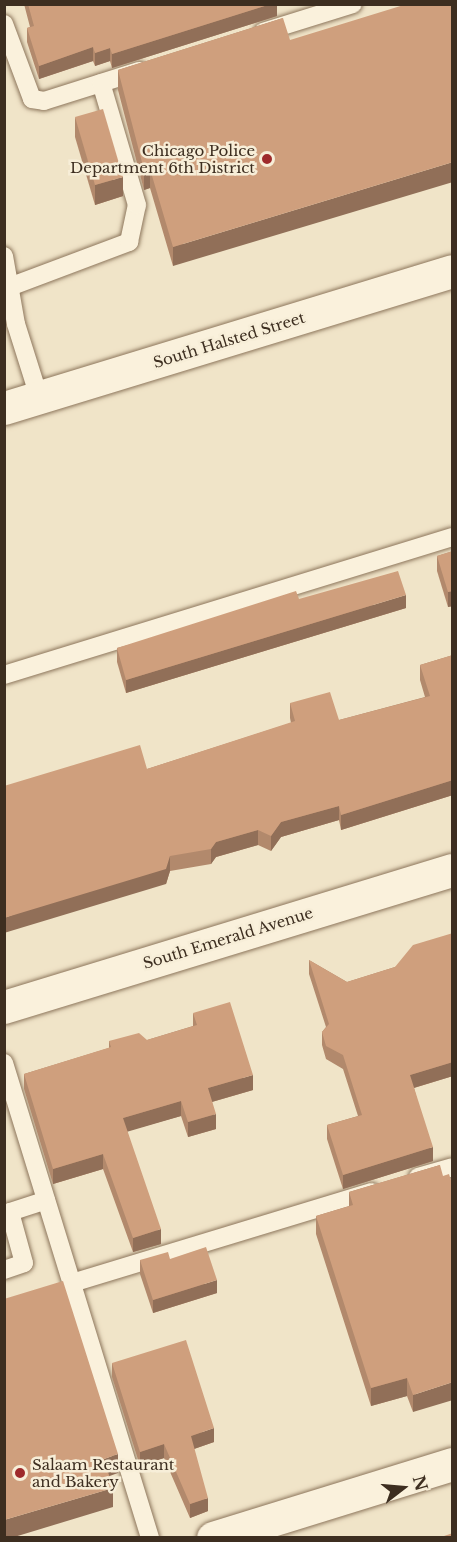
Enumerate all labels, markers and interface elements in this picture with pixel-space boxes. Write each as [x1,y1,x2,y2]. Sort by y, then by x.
place label: Chicago Police Department 6th District [70,141,255,176]
marker: Chicago Police Department 6th District [260,152,274,166]
street label: South Halsted Street [151,308,307,372]
street label: South Emerald Avenue [141,903,315,973]
place label: Salaam Restaurant and Bakery [32,1455,174,1490]
north arrow [373,1458,433,1518]
marker: Salaam Restaurant and Bakery [13,1466,27,1480]
text: N [409,1473,432,1493]

